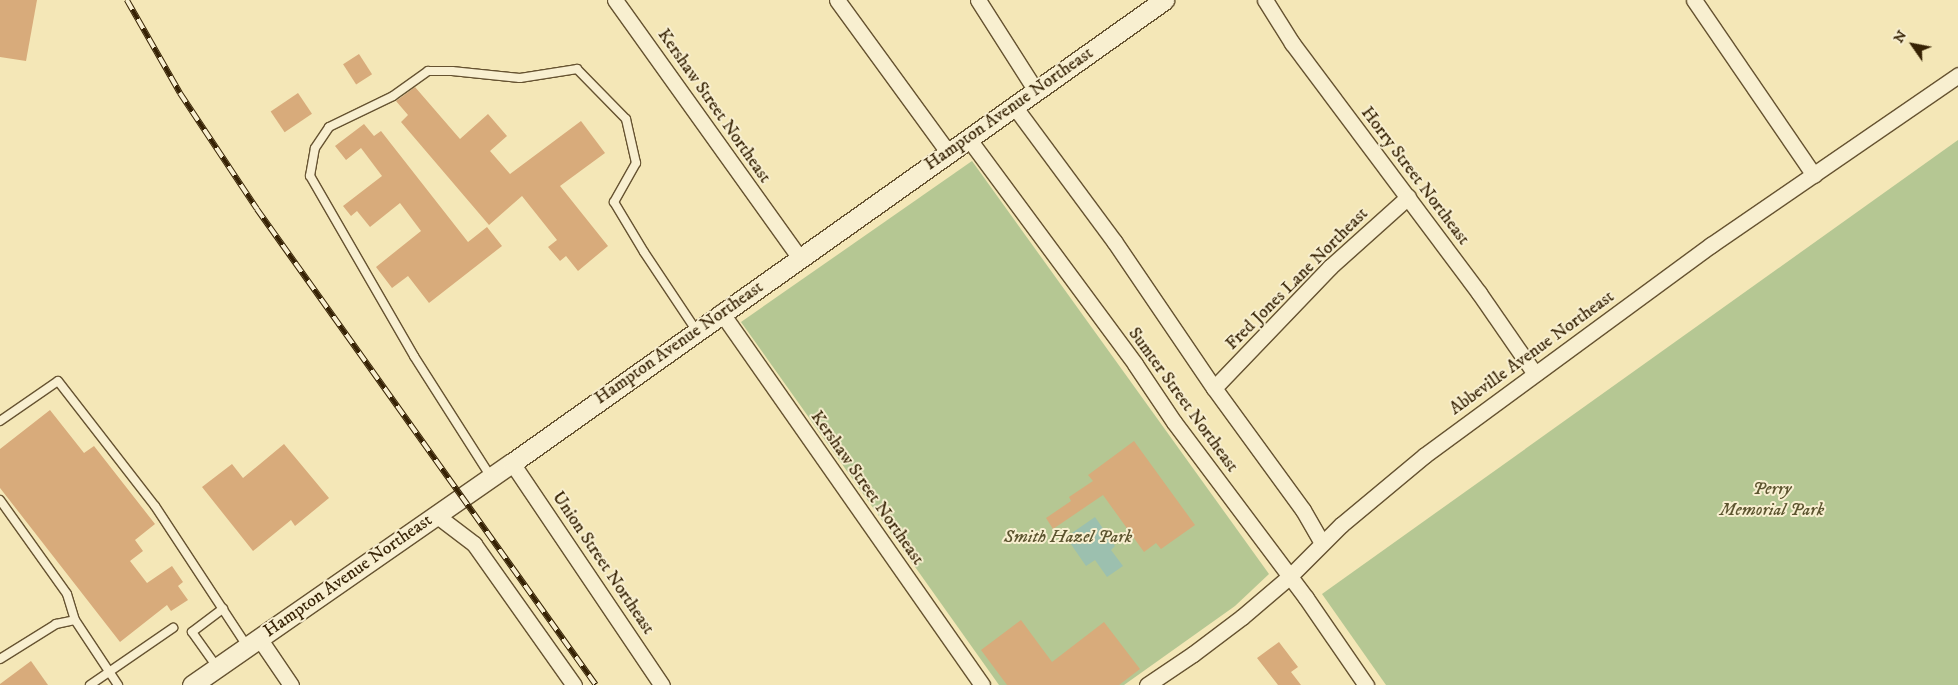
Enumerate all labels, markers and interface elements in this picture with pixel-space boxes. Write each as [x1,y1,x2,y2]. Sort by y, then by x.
north arrow [1888,20,1938,70]
street label: Kershaw Street Northeast [653,25,775,187]
text: N [1890,27,1911,47]
street label: Hampton Avenue Northeast [921,43,1097,175]
street label: Horry Street Northeast [1356,103,1474,249]
street label: Fred Jones Lane Northeast [1221,203,1373,355]
street label: Hampton Avenue Northeast [591,277,767,409]
street label: Abbeville Avenue Northeast [1446,286,1618,420]
street label: Sumter Street Northeast [1123,323,1243,477]
street label: Kershaw Street Northeast [806,407,928,569]
park label: Perry Memorial Park [1720,479,1824,522]
street label: Union Street Northeast [547,487,659,639]
street label: Hampton Avenue Northeast [260,510,436,642]
park label: Smith Hazel Park [1004,526,1132,548]

